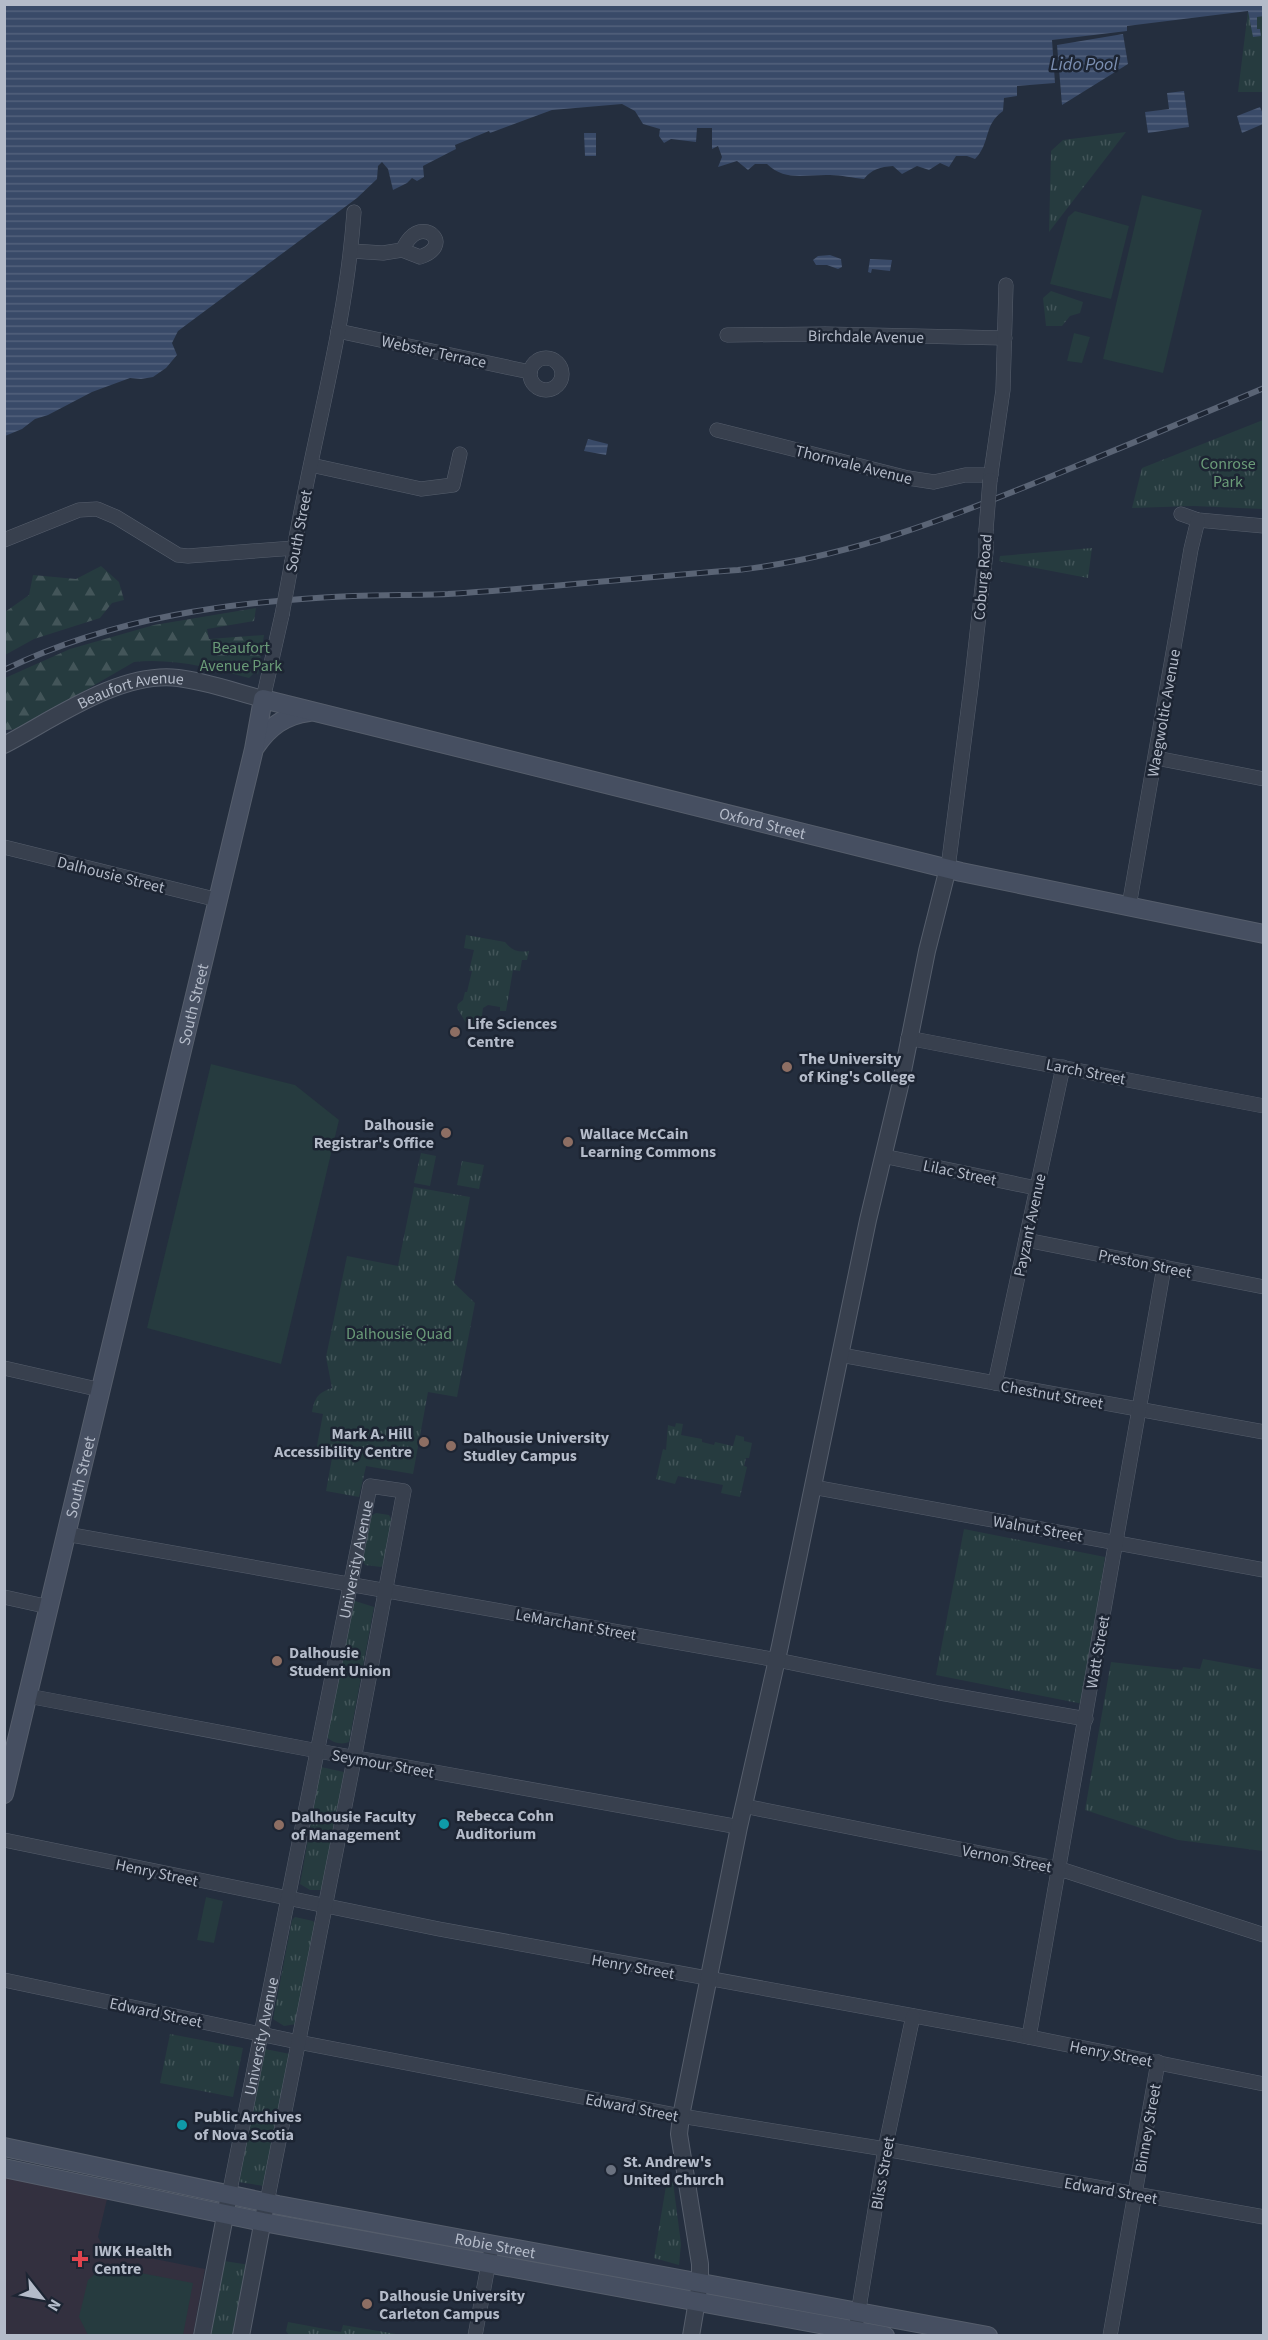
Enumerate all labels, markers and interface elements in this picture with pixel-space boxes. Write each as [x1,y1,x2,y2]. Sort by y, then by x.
water label: Lido Pool [1050,52,1118,77]
street label: Birchdale Avenue [808,325,924,349]
street label: Webster Terrace [379,330,488,374]
street label: Thornvale Avenue [793,440,915,490]
park label: Conrose Park [1200,453,1256,493]
street label: South Street [280,488,318,574]
street label: Coburg Road [968,533,998,621]
park label: Beaufort Avenue Park [200,637,282,677]
street label: Waegwoltic Avenue [1142,647,1186,779]
street label: Beaufort Avenue [74,667,185,715]
street label: Oxford Street [717,802,808,845]
street label: Dalhousie Street [55,851,167,899]
street label: South Street [173,961,214,1048]
place label: Life Sciences Centre [467,1013,557,1053]
marker: Life Sciences Centre [448,1025,462,1039]
place label: The University of King's College [799,1048,915,1088]
street label: Larch Street [1044,1054,1128,1091]
marker: The University of King's College [780,1060,794,1074]
place label: Dalhousie Registrar's Office [314,1114,434,1154]
place label: Wallace McCain Learning Commons [580,1123,716,1163]
marker: Dalhousie Registrar's Office [439,1126,453,1140]
marker: Wallace McCain Learning Commons [561,1135,575,1149]
street label: Lilac Street [921,1154,999,1192]
street label: Payzant Avenue [1008,1172,1052,1279]
street label: Preston Street [1096,1244,1194,1284]
park label: Dalhousie Quad [346,1323,452,1345]
street label: Chestnut Street [999,1375,1105,1415]
place label: Mark A. Hill Accessibility Centre [273,1423,412,1463]
place label: Dalhousie University Studley Campus [463,1427,610,1467]
street label: South Street [60,1433,101,1520]
marker: Mark A. Hill Accessibility Centre [417,1435,431,1449]
marker: Dalhousie University Studley Campus [444,1439,458,1453]
street label: University Avenue [334,1499,379,1621]
street label: Walnut Street [991,1510,1085,1548]
street label: LeMarchant Street [514,1604,638,1647]
street label: Watt Street [1081,1613,1115,1690]
place label: Dalhousie Student Union [289,1642,391,1682]
marker: Dalhousie Student Union [270,1654,284,1668]
street label: Seymour Street [330,1744,436,1784]
place label: Rebecca Cohn Auditorium [455,1805,554,1845]
place label: Dalhousie Faculty of Management [291,1806,417,1846]
marker: Rebecca Cohn Auditorium [437,1817,451,1831]
marker: Dalhousie Faculty of Management [272,1818,286,1832]
street label: Vernon Street [960,1840,1054,1879]
street label: Henry Street [113,1854,201,1893]
street label: Henry Street [590,1949,677,1985]
street label: University Avenue [239,1975,284,2097]
street label: Edward Street [107,1992,205,2034]
street label: Henry Street [1068,2035,1155,2073]
street label: Binney Street [1129,2082,1167,2174]
street label: Edward Street [584,2088,681,2128]
place label: Public Archives of Nova Scotia [194,2106,302,2146]
marker: Public Archives of Nova Scotia [175,2118,189,2132]
street label: Bliss Street [866,2134,900,2212]
place label: St. Andrew's United Church [623,2151,724,2191]
marker: St. Andrew's United Church [604,2163,618,2177]
street label: Edward Street [1063,2172,1160,2210]
street label: Robie Street [453,2228,538,2264]
place label: IWK Health Centre [94,2240,172,2280]
marker: IWK Health Centre [71,2250,89,2268]
north arrow [12,2268,72,2328]
place label: Dalhousie University Carleton Campus [379,2285,526,2325]
text: N [42,2295,66,2315]
marker: Dalhousie University Carleton Campus [360,2297,374,2311]

